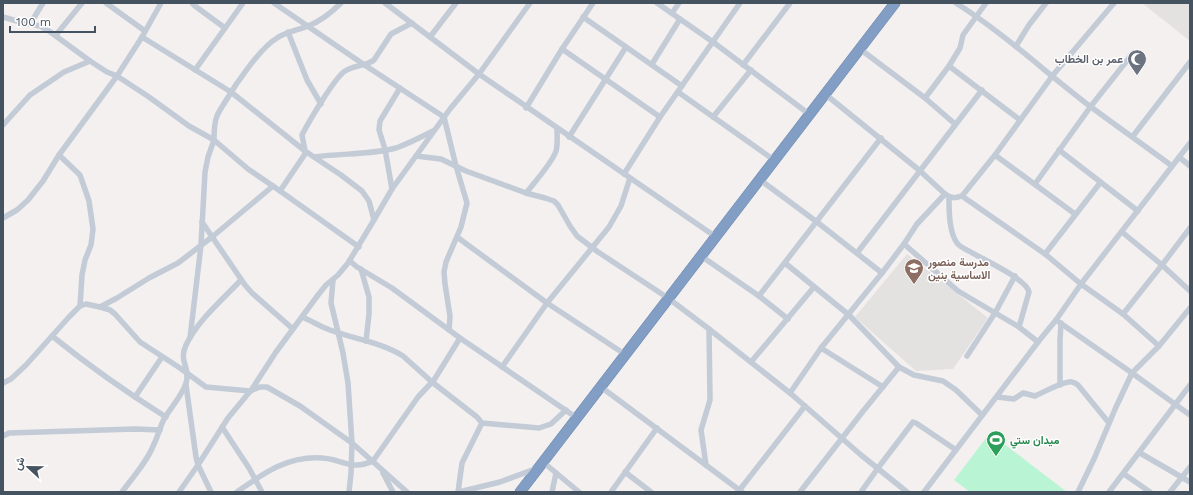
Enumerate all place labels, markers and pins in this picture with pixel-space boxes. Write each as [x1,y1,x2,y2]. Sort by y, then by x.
mosque icon: عمر بن الخطاب [1126,48,1148,76]
place label: عمر بن الخطاب [1055,53,1123,66]
place label: مدرسة منصور الاساسية بنين [927,256,991,282]
school or university icon: مدرسة منصور الاساسية بنين [903,257,925,285]
sports icon: ميدان ستي [985,429,1007,457]
place label: ميدان ستي [1010,434,1060,449]

